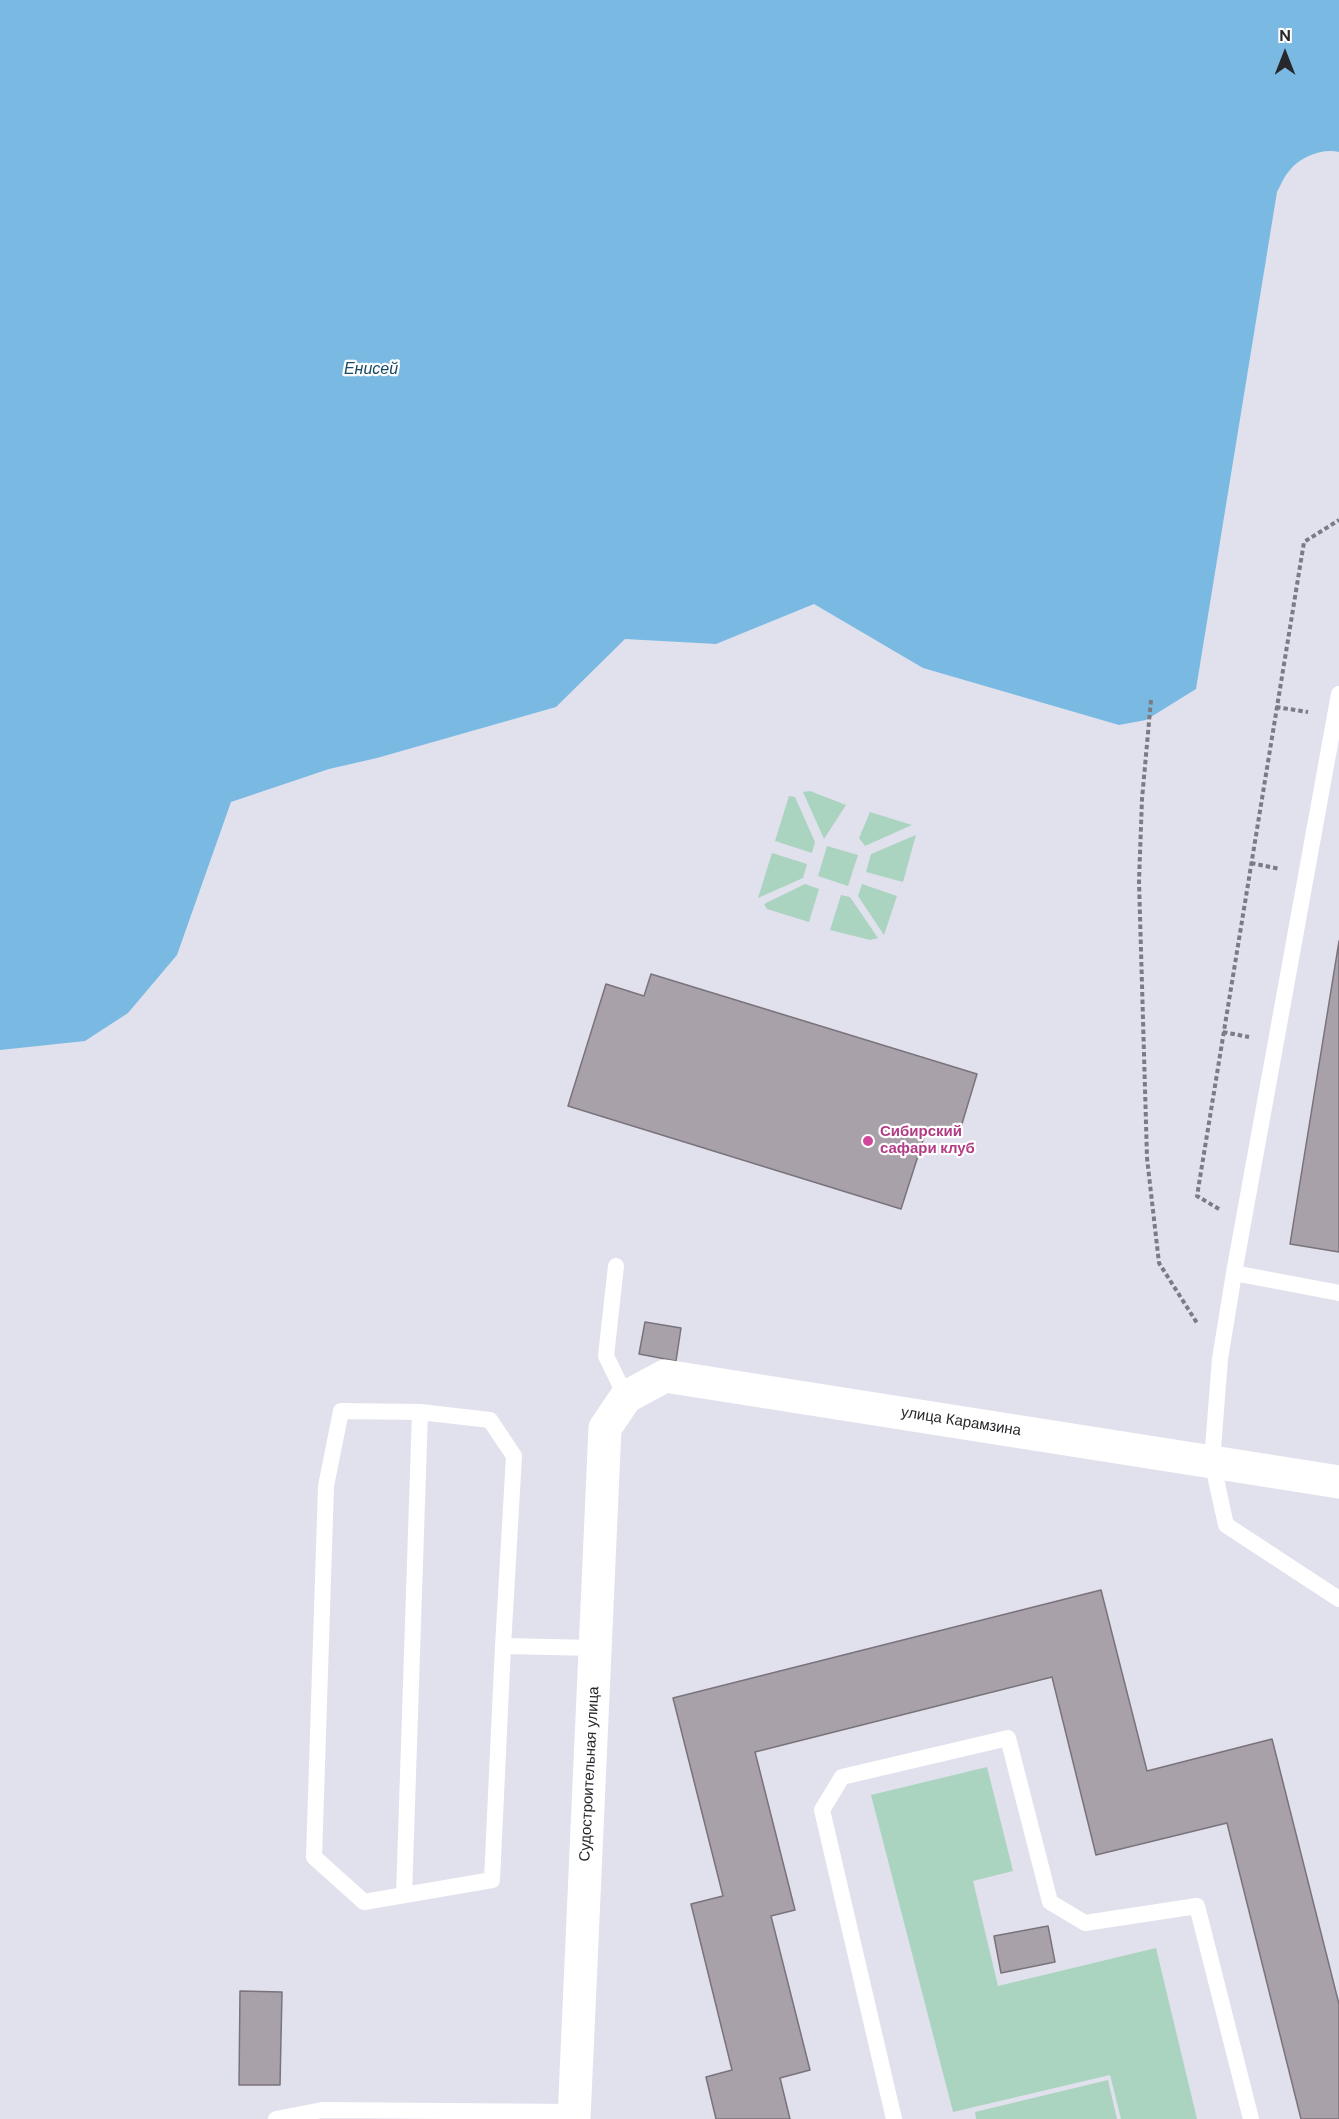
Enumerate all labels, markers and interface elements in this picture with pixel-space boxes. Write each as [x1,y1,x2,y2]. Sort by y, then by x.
north arrow [1255,24,1315,84]
text: N [1279,25,1291,46]
water label: Енисей [344,360,398,380]
place label: Сибирский сафари клуб [880,1123,975,1158]
marker: Сибирский сафари клуб [861,1134,875,1148]
street label: улица Карамзина [900,1404,1022,1440]
street label: Судостроительная улица [576,1686,604,1862]

